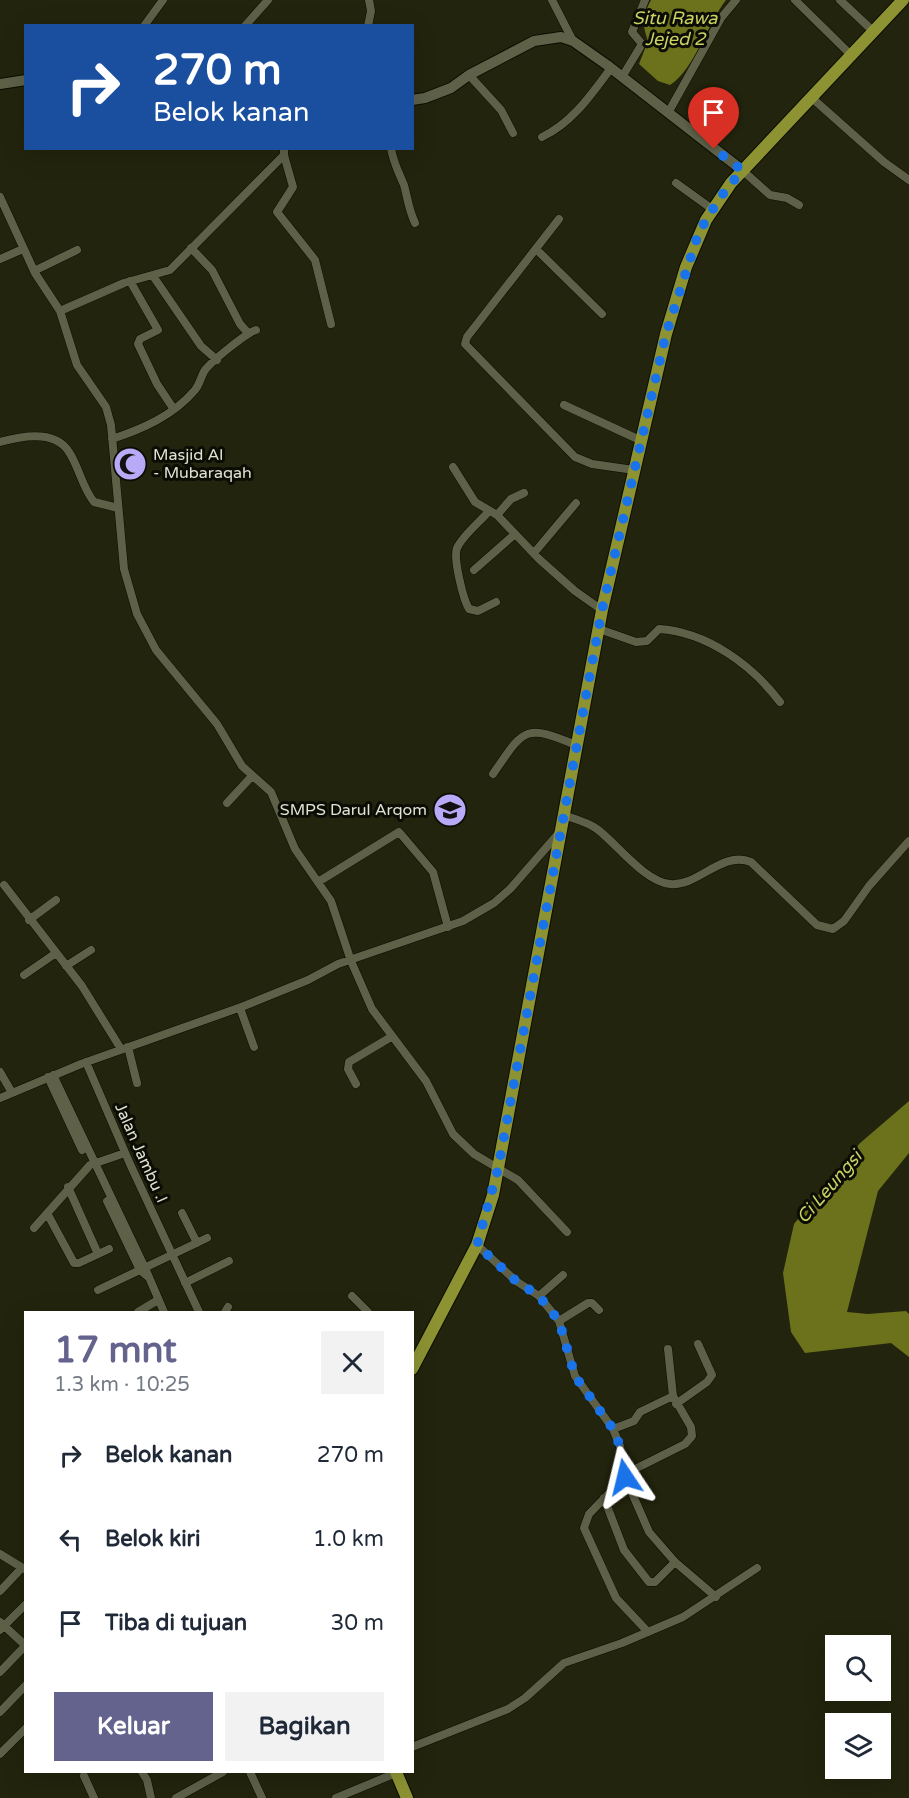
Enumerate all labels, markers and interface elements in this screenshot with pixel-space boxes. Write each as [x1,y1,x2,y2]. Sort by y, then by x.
water label: Situ Rawa Jejed 2 [633,7,718,50]
text: 270 m [153,45,282,96]
icon: right [54,48,132,126]
pin [688,87,739,149]
text: Belok kanan [153,96,309,129]
icon: arrive [697,96,730,129]
place label: Masjid Al - Mubaraqah [153,445,252,483]
mosque icon: Masjid Al - Mubaraqah [112,446,148,482]
school or university icon: SMPS Darul Arqom [432,792,468,828]
place label: SMPS Darul Arqom [280,800,427,820]
street label: Jalan Jambu .I [110,1100,172,1206]
water label: Ci Leungsi [792,1144,868,1228]
text: 17 mnt [54,1329,177,1372]
button: close [321,1331,384,1394]
text: 1.3 km · 10:25 [54,1373,190,1397]
icon: right [54,1439,87,1472]
text: Belok kanan [105,1442,232,1468]
text: 270 m [317,1442,384,1468]
position arrow [593,1445,657,1509]
icon: left [54,1523,87,1556]
text: Belok kiri [105,1526,201,1552]
text: 1.0 km [313,1526,384,1552]
icon: arrive [54,1607,87,1640]
text: Tiba di tujuan [105,1610,247,1636]
text: 30 m [330,1610,384,1636]
map controls [825,1635,891,1779]
button: search [825,1635,891,1701]
button: Keluar [54,1692,213,1761]
button: Bagikan [225,1692,384,1761]
button: layers [825,1713,891,1779]

